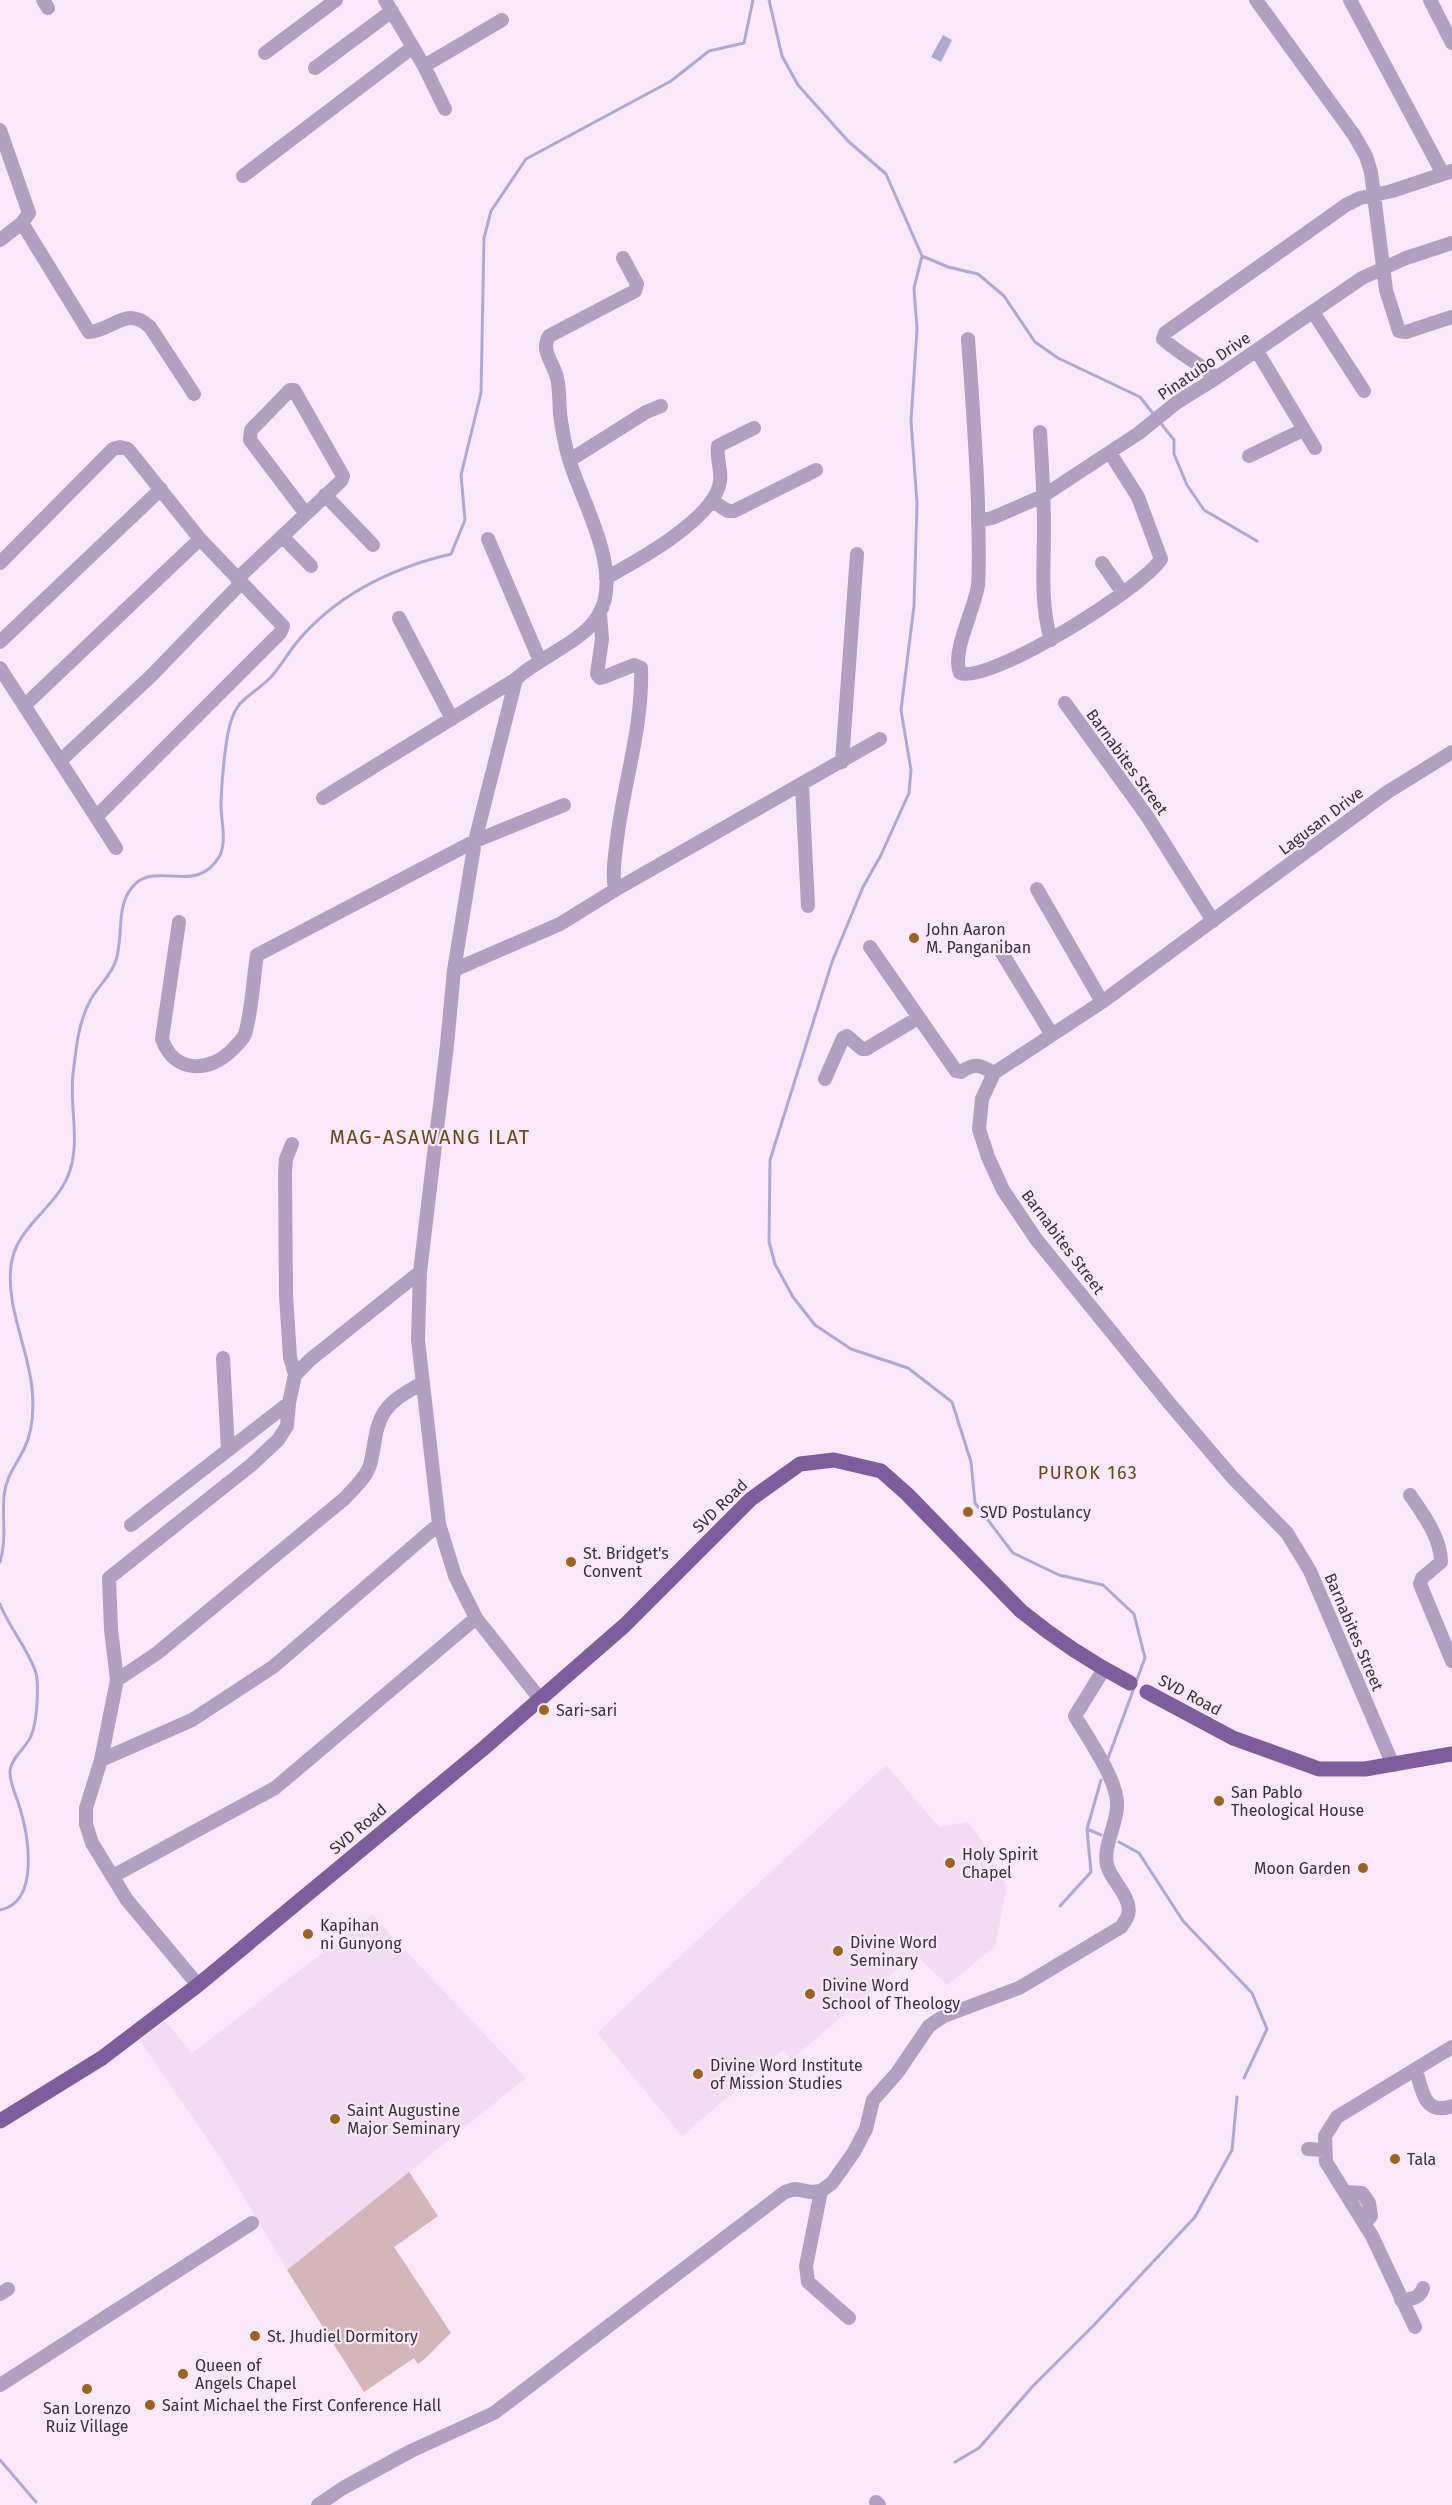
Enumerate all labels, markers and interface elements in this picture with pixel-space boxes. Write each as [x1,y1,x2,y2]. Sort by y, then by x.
street label: Pinatubo Drive [1154,328,1254,404]
street label: Barnabites Street [1082,705,1172,819]
street label: Lagusan Drive [1275,783,1367,859]
place label: John Aaron M. Panganiban [926,920,1031,957]
marker: John Aaron M. Panganiban [907,931,921,945]
district label: MAG-ASAWANG ILAT [329,1125,531,1149]
street label: Barnabites Street [1017,1186,1109,1298]
district label: PUROK 163 [1038,1462,1138,1484]
street label: SVD Road [689,1475,751,1537]
place label: SVD Postulancy [980,1503,1091,1522]
marker: SVD Postulancy [961,1505,975,1519]
place label: St. Bridget's Convent [583,1544,669,1581]
marker: St. Bridget's Convent [564,1555,578,1569]
street label: Barnabites Street [1321,1570,1387,1694]
street label: SVD Road [1155,1670,1225,1720]
place label: Sari-sari [556,1701,617,1720]
marker: Sari-sari [537,1703,551,1717]
place label: San Pablo Theological House [1231,1783,1364,1820]
marker: San Pablo Theological House [1212,1794,1226,1808]
street label: SVD Road [326,1800,390,1858]
place label: Holy Spirit Chapel [962,1845,1038,1882]
marker: Holy Spirit Chapel [943,1856,957,1870]
place label: Moon Garden [1254,1859,1351,1878]
marker: Moon Garden [1356,1861,1370,1875]
place label: Kapihan ni Gunyong [320,1916,402,1953]
marker: Kapihan ni Gunyong [301,1927,315,1941]
place label: Divine Word Seminary [850,1933,937,1970]
marker: Divine Word Seminary [831,1944,845,1958]
place label: Divine Word School of Theology [822,1976,960,2013]
marker: Divine Word School of Theology [803,1987,817,2001]
place label: Divine Word Institute of Mission Studies [710,2056,863,2093]
marker: Divine Word Institute of Mission Studies [691,2067,705,2081]
place label: Saint Augustine Major Seminary [347,2101,460,2138]
marker: Saint Augustine Major Seminary [328,2112,342,2126]
place label: Tala [1407,2150,1436,2169]
marker: Tala [1388,2152,1402,2166]
place label: St. Jhudiel Dormitory [267,2327,418,2346]
marker: St. Jhudiel Dormitory [248,2329,262,2343]
place label: Queen of Angels Chapel [195,2356,297,2393]
marker: Queen of Angels Chapel [176,2367,190,2381]
marker: San Lorenzo Ruiz Village [80,2382,94,2396]
place label: Saint Michael the First Conference Hall [162,2396,441,2415]
marker: Saint Michael the First Conference Hall [143,2398,157,2412]
place label: San Lorenzo Ruiz Village [43,2399,131,2436]

